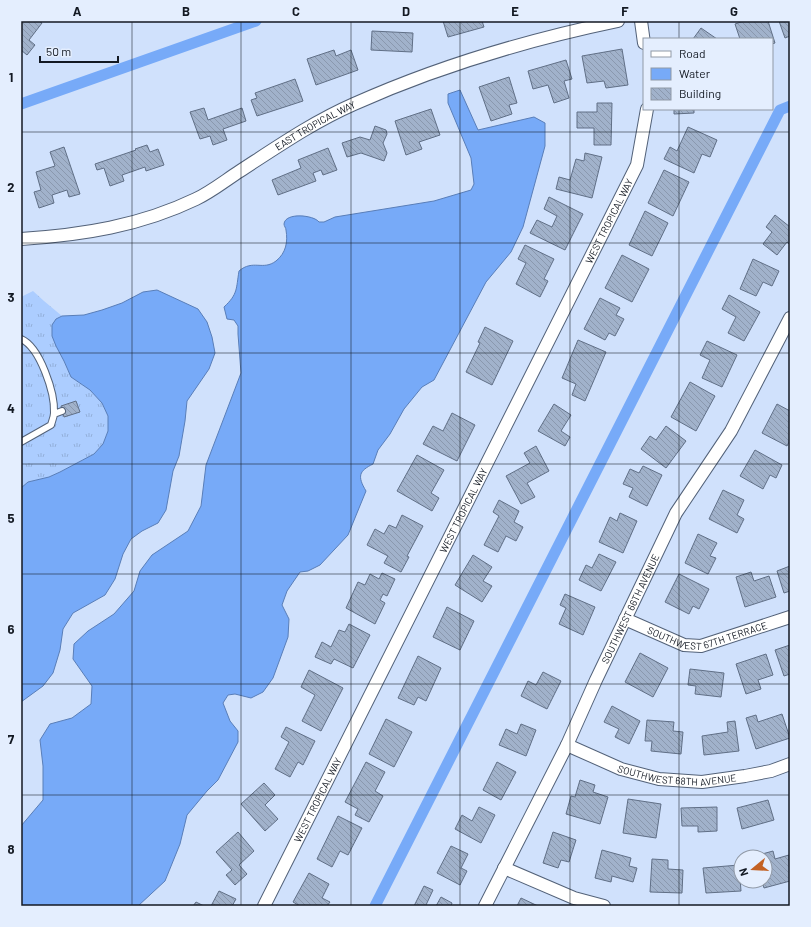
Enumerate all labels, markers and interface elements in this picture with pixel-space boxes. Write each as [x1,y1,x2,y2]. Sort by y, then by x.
text: A [73,3,82,19]
text: B [182,3,190,19]
text: C [292,3,300,19]
text: D [402,3,410,19]
text: E [511,3,519,19]
text: F [621,3,629,19]
text: G [730,3,738,19]
scale bar [40,38,118,64]
legend [643,38,773,110]
text: 50 m [46,44,71,58]
text: Road [679,46,706,60]
text: Water [679,66,711,80]
text: 1 [9,69,13,85]
text: Building [679,86,721,100]
street label: EAST TROPICAL WAY [273,98,358,153]
street label: WEST TROPICAL WAY [583,176,635,265]
text: 2 [7,179,15,195]
text: 3 [7,289,15,305]
text: 4 [7,400,15,416]
street label: WEST TROPICAL WAY [437,466,490,555]
text: 5 [7,510,15,526]
street label: SOUTHWEST 66TH AVENUE [599,552,662,665]
street label: SOUTHWEST 67TH TERRACE [644,617,770,633]
text: SOUTHWEST 67TH TERRACE [646,619,769,652]
text: 6 [8,621,15,637]
text: 7 [8,731,15,747]
street label: WEST TROPICAL WAY [291,755,344,844]
street label: SOUTHWEST 68TH AVENUE [616,762,737,788]
text: 8 [7,841,15,857]
north arrow [733,849,773,889]
text: N [736,867,750,878]

